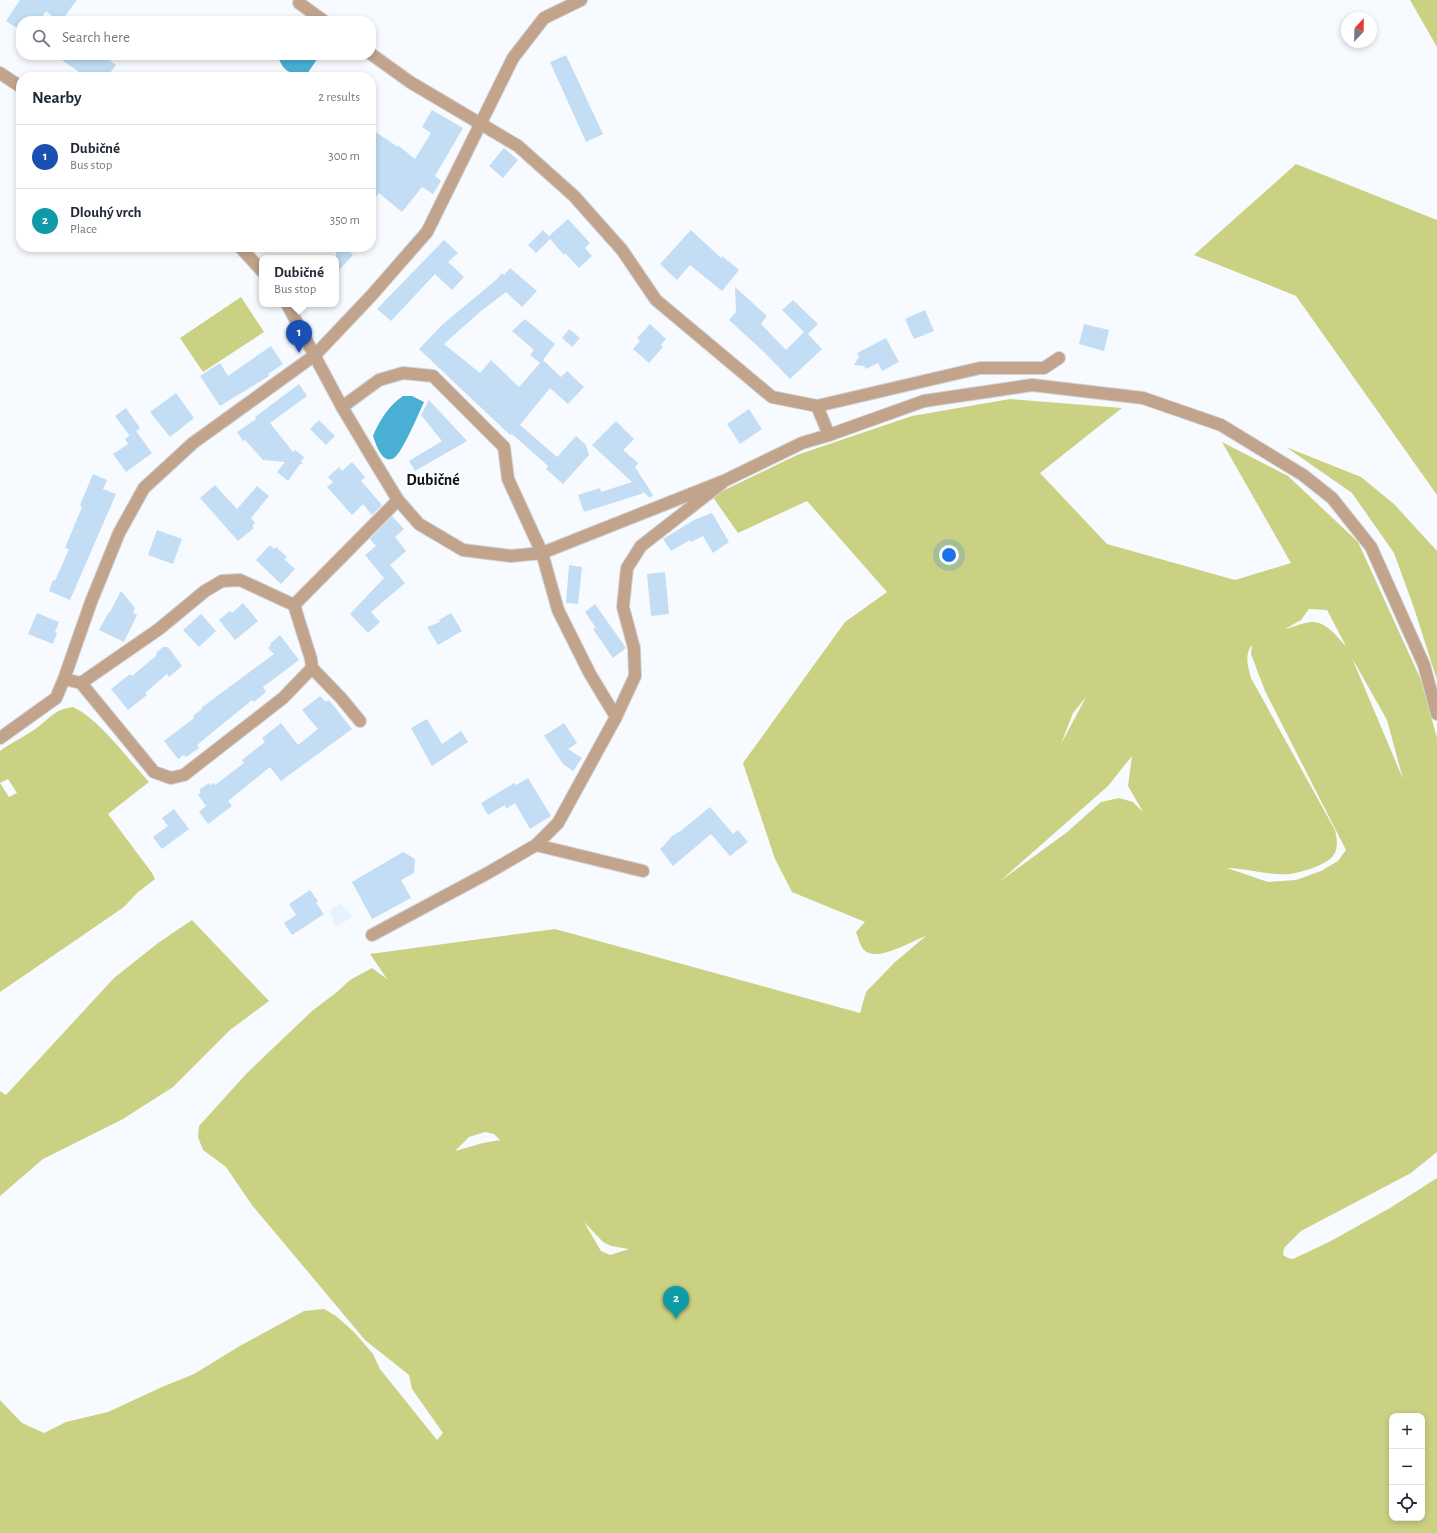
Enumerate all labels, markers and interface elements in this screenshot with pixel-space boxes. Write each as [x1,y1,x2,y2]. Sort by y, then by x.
north arrow [1341,12,1377,48]
search box [16,16,376,60]
icon: search [30,27,52,49]
text: Search here [62,30,130,45]
text: Nearby [32,89,82,106]
text: 2 results [318,91,360,104]
text: Dubičné [70,141,120,156]
text: 1 [43,150,47,163]
text: 300 m [328,150,360,163]
text: Bus stop [70,159,112,172]
text: Dlouhý vrch [70,205,142,220]
text: 2 [42,214,48,227]
text: 350 m [330,214,360,227]
text: Place [70,223,97,236]
popup [259,255,339,307]
text: Dubičné [274,265,324,280]
text: Bus stop [274,283,316,296]
pin: 1 [286,320,312,353]
district label: Dubičné [406,472,460,488]
your location [939,545,959,565]
pin: 2 [663,1286,689,1319]
map controls [1389,1413,1425,1521]
button: + [1389,1413,1425,1449]
button: − [1389,1449,1425,1485]
button: locate [1389,1485,1425,1521]

